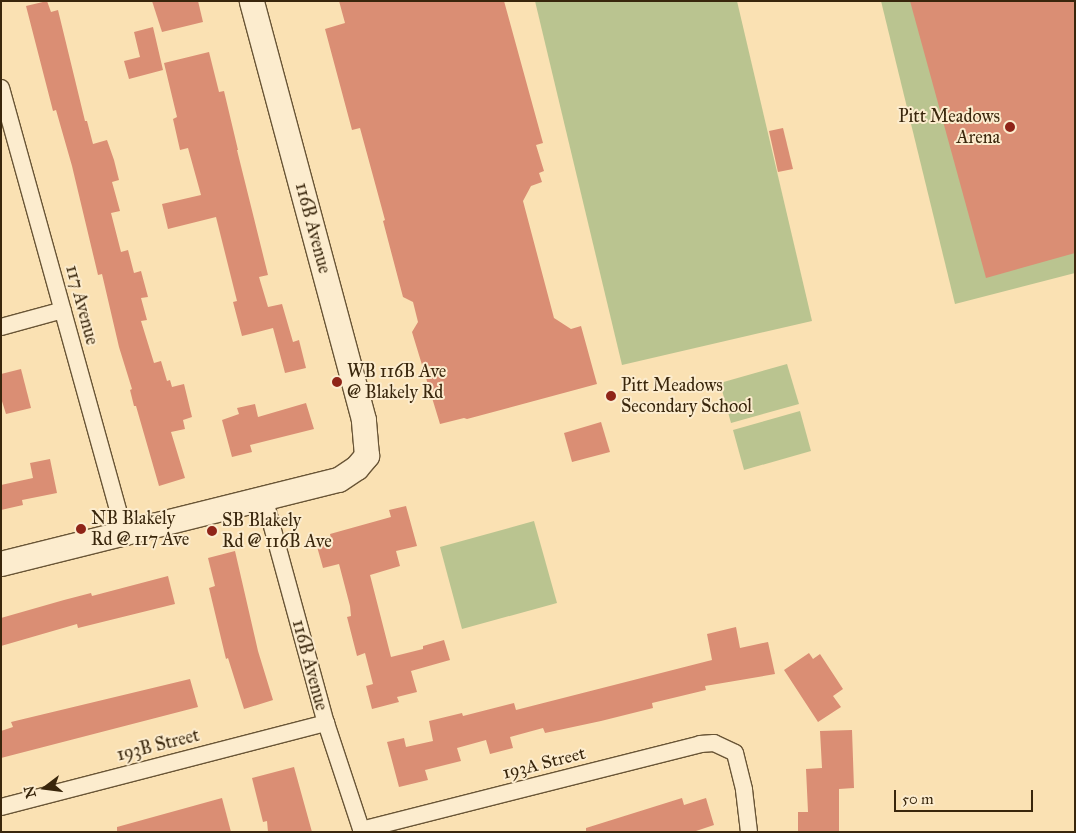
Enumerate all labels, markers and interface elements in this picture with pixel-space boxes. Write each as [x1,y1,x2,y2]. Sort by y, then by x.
place label: Pitt Meadows Arena [898,106,1000,148]
marker: Pitt Meadows Arena [1004,121,1016,133]
street label: 116B Avenue [291,180,335,276]
street label: 117 Avenue [61,263,103,347]
place label: WB 116B Ave @ Blakely Rd [347,361,446,404]
place label: Pitt Meadows Secondary School [621,375,752,418]
marker: WB 116B Ave @ Blakely Rd [331,376,343,388]
marker: Pitt Meadows Secondary School [605,390,617,402]
place label: NB Blakely Rd @ 117 Ave [91,508,189,550]
place label: SB Blakely Rd @ 116B Ave [222,510,332,552]
marker: NB Blakely Rd @ 117 Ave [75,523,87,535]
marker: SB Blakely Rd @ 116B Ave [206,525,218,537]
street label: 116B Avenue [288,617,332,713]
street label: 193B Street [114,724,202,766]
street label: 193A Street [500,742,588,784]
north arrow [20,763,70,813]
scale bar [896,780,1035,812]
text: N [20,784,40,800]
text: 50 m [902,790,934,808]

